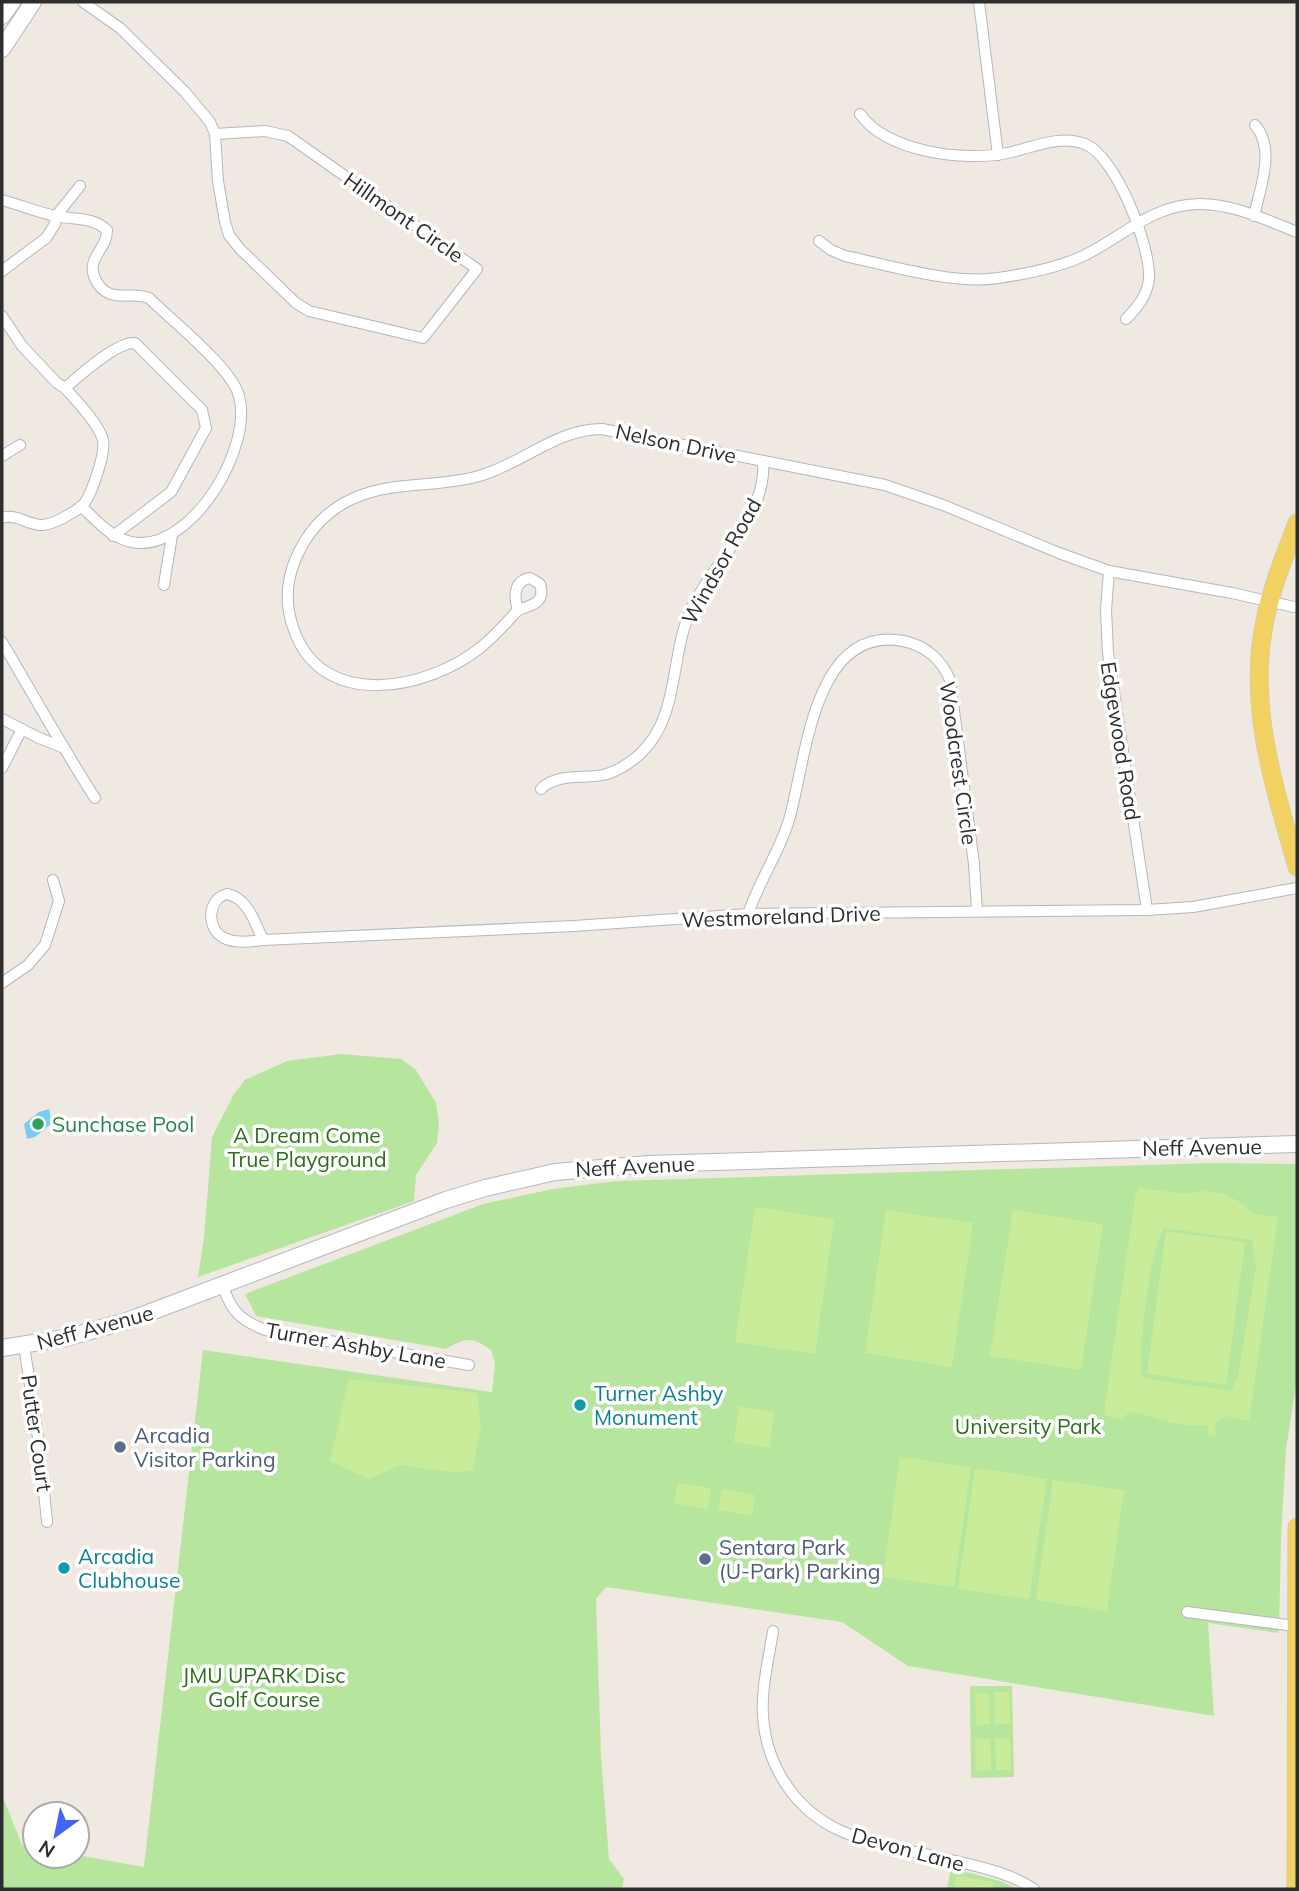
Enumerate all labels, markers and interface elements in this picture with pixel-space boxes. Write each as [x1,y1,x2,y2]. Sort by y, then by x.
street label: Hillmont Circle [339,166,469,268]
street label: Nelson Drive [613,417,739,469]
street label: Windsor Road [676,493,766,629]
street label: Edgewood Road [1096,660,1146,822]
street label: Woodcrest Circle [935,680,983,846]
street label: Westmoreland Drive [681,900,881,932]
place label: Sunchase Pool [52,1111,194,1137]
marker: Sunchase Pool [30,1116,46,1132]
park label: A Dream Come True Playground [227,1122,387,1172]
street label: Neff Avenue [1142,1133,1262,1161]
street label: Neff Avenue [575,1150,695,1182]
street label: Neff Avenue [34,1299,156,1355]
street label: Turner Ashby Lane [264,1316,448,1374]
street label: Putter Court [16,1373,58,1493]
place label: Turner Ashby Monument [594,1380,723,1430]
marker: Turner Ashby Monument [572,1397,588,1413]
park label: University Park [955,1413,1101,1439]
place label: Arcadia Visitor Parking [134,1422,276,1472]
marker: Arcadia Visitor Parking [112,1439,128,1455]
place label: Sentara Park (U-Park) Parking [719,1534,881,1584]
place label: Arcadia Clubhouse [78,1543,180,1593]
marker: Sentara Park (U-Park) Parking [697,1551,713,1567]
marker: Arcadia Clubhouse [56,1560,72,1576]
park label: JMU UPARK Disc Golf Course [182,1662,346,1712]
north arrow [21,1800,91,1870]
street label: Devon Lane [849,1821,967,1877]
text: N [34,1835,59,1863]

